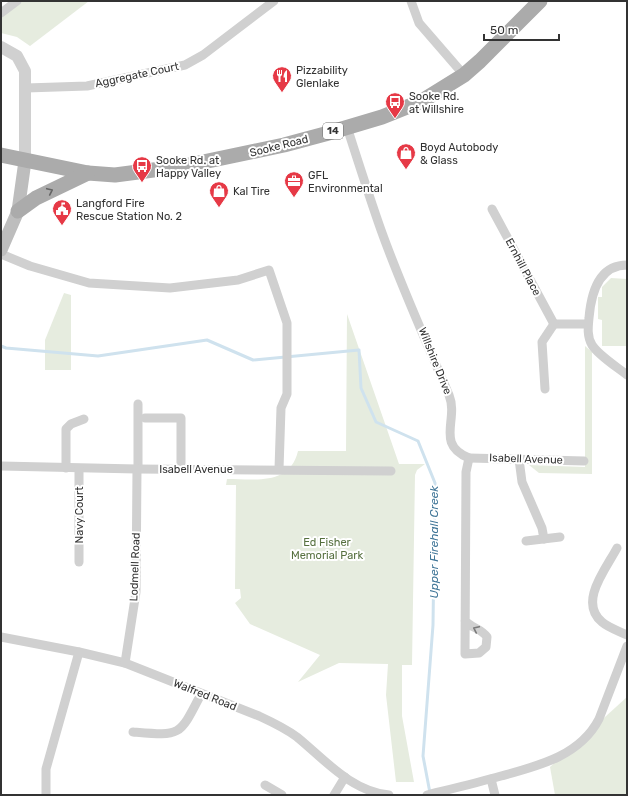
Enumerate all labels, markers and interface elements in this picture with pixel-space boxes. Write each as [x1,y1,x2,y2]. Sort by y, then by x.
scale bar [484,16,559,42]
text: 50 m [490,23,518,37]
street label: Aggregate Court [94,60,181,90]
place label: Pizzability Glenlake [296,64,348,90]
restaurant icon: Pizzability Glenlake [271,65,293,93]
place label: Sooke Rd. at Willshire [409,90,464,116]
bus stop icon: Sooke Rd. at Willshire [384,91,406,119]
road number: 14 [323,123,343,139]
street label: Sooke Road [248,132,310,160]
place label: Boyd Autobody & Glass [420,141,498,167]
shop icon: Boyd Autobody & Glass [395,142,417,170]
place label: Sooke Rd. at Happy Valley [156,154,221,180]
bus stop icon: Sooke Rd. at Happy Valley [131,155,153,183]
place label: GFL Environmental [308,169,383,195]
office icon: GFL Environmental [283,170,305,198]
shop icon: Kal Tire [208,180,230,208]
place label: Kal Tire [233,185,270,198]
one-way arrow [47,187,54,195]
place label: Langford Fire Rescue Station No. 2 [76,197,182,223]
public building icon: Langford Fire Rescue Station No. 2 [51,198,73,226]
street label: Ernhill Place [502,236,544,298]
street label: Willshire Drive [416,326,454,396]
street label: Isabell Avenue [489,451,563,467]
street label: Isabell Avenue [159,463,233,476]
water label: Upper Firehall Creek [427,485,441,599]
street label: Navy Court [73,486,86,543]
street label: Lodmell Road [127,532,143,602]
park label: Ed Fisher Memorial Park [291,536,363,562]
one-way arrow [473,626,481,634]
street label: Walfred Road [171,676,239,714]

